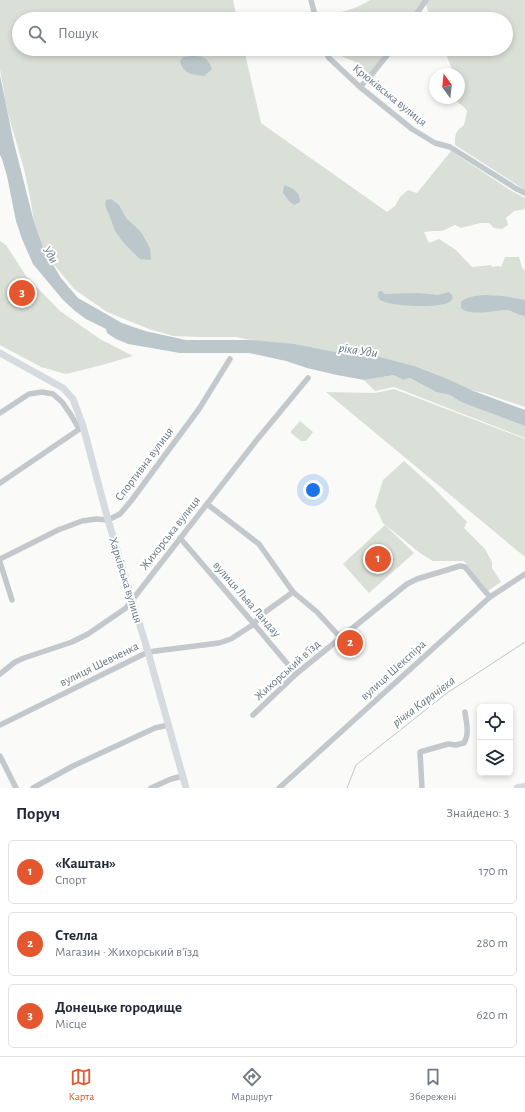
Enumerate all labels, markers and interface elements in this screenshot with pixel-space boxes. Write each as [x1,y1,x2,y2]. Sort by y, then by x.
search box [12,12,513,56]
icon: search [26,23,48,45]
text: Пошук [58,26,98,41]
street label: Крюківська вулиця [350,62,429,129]
north arrow [429,68,465,104]
water label: Уди [40,244,60,266]
pin: 3 [9,278,35,308]
water label: ріка Уди [338,342,378,360]
street label: Спортивна вулиця [113,425,176,504]
your location [303,480,323,500]
street label: Жихорська вулиця [138,494,203,573]
street label: Харківська вулиця [106,536,145,625]
pin: 1 [365,544,391,574]
street label: вулиця Льва Ландау [210,559,283,640]
pin: 2 [337,628,363,658]
street label: Жихорський в’їзд [252,637,322,703]
street label: вулиця Шекспіра [358,637,429,703]
street label: вулиця Шевченка [58,639,141,689]
water label: річка Карачівка [390,674,458,730]
map controls [477,704,513,776]
button: locate [477,704,513,740]
button: layers [477,740,513,776]
text: Поруч [16,805,60,822]
text: Знайдено: 3 [446,807,509,820]
text: «Каштан» [55,856,116,871]
text: 1 [28,865,32,878]
text: 170 m [479,865,508,878]
text: Спорт [55,874,86,887]
text: Стелла [55,928,98,943]
text: 2 [27,937,33,950]
text: 280 m [477,937,508,950]
text: Магазин · Жихорський в’їзд [55,946,199,959]
text: Донецьке городище [55,1000,182,1015]
text: 3 [27,1009,33,1022]
text: 620 m [477,1009,508,1022]
text: Місце [55,1018,87,1031]
tab: Карта [68,1066,94,1103]
tab: Маршрут [231,1066,272,1103]
tab: Збережені [409,1066,457,1103]

